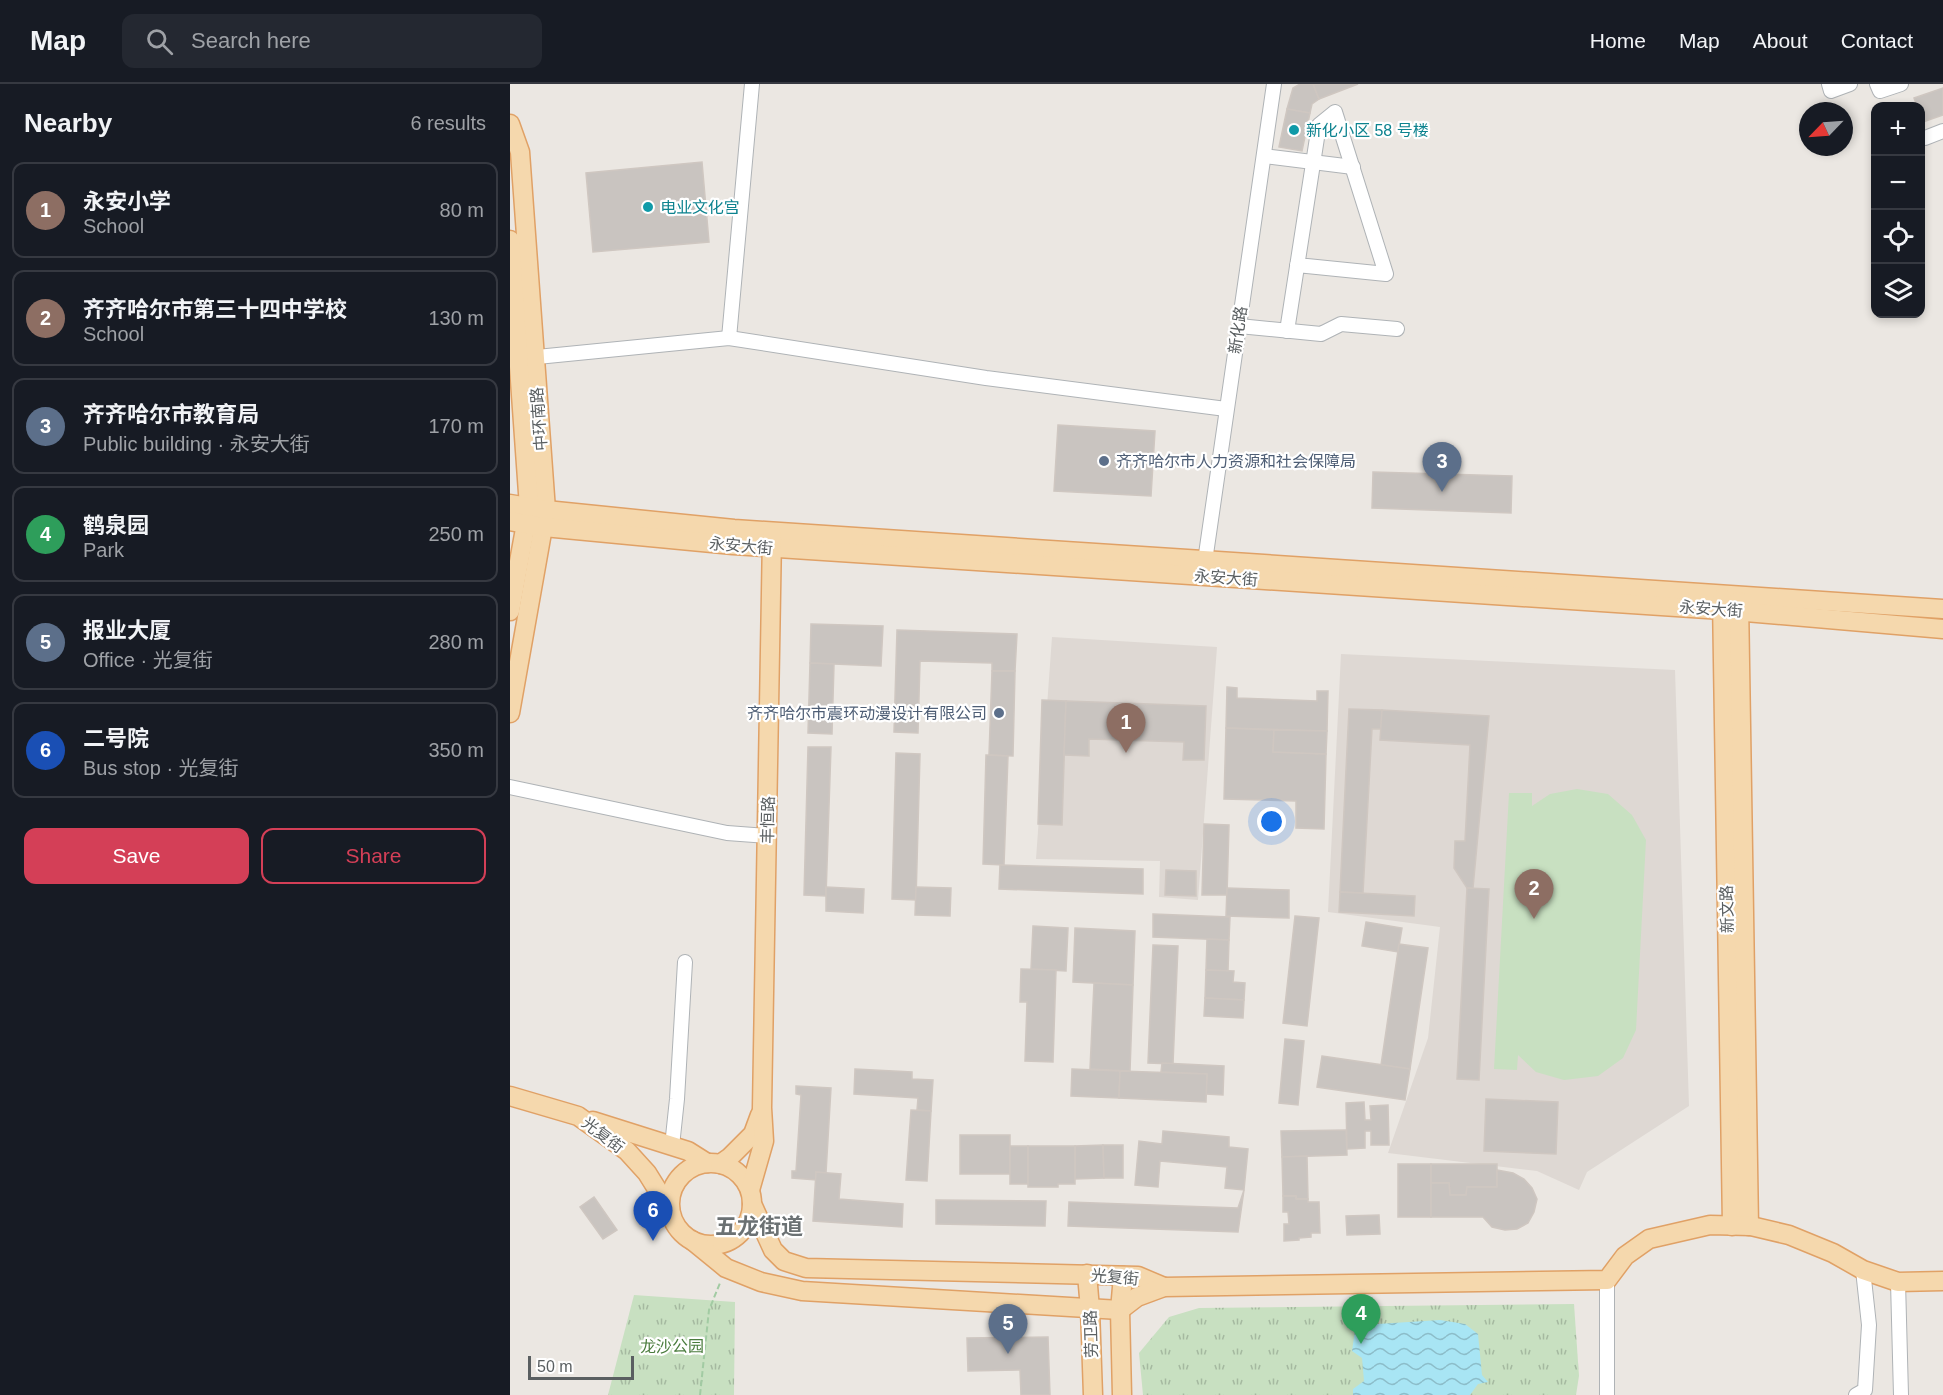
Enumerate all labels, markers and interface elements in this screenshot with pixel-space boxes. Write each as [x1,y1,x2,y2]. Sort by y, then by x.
search box [122,14,542,68]
text: Map [30,25,86,56]
icon: search [143,25,176,58]
text: Search here [191,28,311,53]
text: Home [1590,29,1646,52]
text: Map [1679,29,1720,52]
text: About [1753,29,1808,52]
text: Contact [1841,29,1913,52]
north arrow [1799,102,1853,156]
map controls [1871,102,1925,318]
button: + [1871,102,1925,156]
text: Nearby [24,108,112,138]
text: 6 results [410,112,486,134]
place label: 新化小区 58 号楼 [1306,122,1429,139]
marker: 新化小区 58 号楼 [1287,123,1301,137]
button: − [1871,156,1925,210]
text: 永安小学 [83,189,171,214]
text: 1 [40,199,51,221]
text: 80 m [440,199,484,221]
place label: 电业文化宫 [660,199,740,216]
marker: 电业文化宫 [641,200,655,214]
button: locate [1871,210,1925,264]
text: School [83,215,144,237]
button: layers [1871,264,1925,318]
text: 齐齐哈尔市第三十四中学校 [83,297,347,322]
street label: 新化路 [1226,305,1250,355]
text: 2 [40,307,51,329]
text: 130 m [428,307,484,329]
text: School [83,323,144,345]
street label: 中环南路 [528,386,550,452]
text: 齐齐哈尔市教育局 [83,402,259,427]
text: 3 [40,415,51,437]
text: 170 m [428,415,484,437]
text: Public building · 永安大街 [83,433,310,455]
pin: 3 [1422,442,1462,492]
place label: 齐齐哈尔市人力资源和社会保障局 [1116,453,1356,470]
marker: 齐齐哈尔市人力资源和社会保障局 [1097,454,1111,468]
text: 鹤泉园 [83,513,149,538]
text: 4 [40,523,51,545]
text: 250 m [428,523,484,545]
street label: 永安大街 [708,535,774,557]
text: Park [83,539,124,561]
street label: 永安大街 [1193,567,1259,589]
street label: 永安大街 [1678,598,1744,620]
text: 报业大厦 [83,618,171,643]
text: 5 [40,631,51,653]
text: 280 m [428,631,484,653]
text: Office · 光复街 [83,649,213,671]
pin: 1 [1106,704,1146,753]
place label: 齐齐哈尔市震环动漫设计有限公司 [747,705,987,722]
marker: 齐齐哈尔市震环动漫设计有限公司 [992,706,1006,720]
text: 二号院 [83,726,149,751]
text: 6 [40,739,51,761]
text: 350 m [428,739,484,761]
text: Bus stop · 光复街 [83,757,239,779]
street label: 丰恒路 [759,796,777,844]
your location [1257,807,1286,836]
button: Save [24,828,249,884]
button: Share [261,828,486,884]
pin: 2 [1514,870,1554,919]
street label: 新文路 [1718,885,1736,933]
street label: 光复街 [579,1114,627,1156]
pin: 6 [634,1192,672,1241]
district label: 五龙街道 [715,1214,803,1239]
street label: 光复街 [1090,1266,1140,1288]
pin: 4 [1342,1294,1380,1344]
pin: 5 [988,1304,1028,1354]
street label: 劳卫路 [1082,1310,1100,1358]
park label: 龙沙公园 [640,1338,704,1355]
scale bar [528,1353,634,1380]
text: 50 m [537,1358,573,1375]

